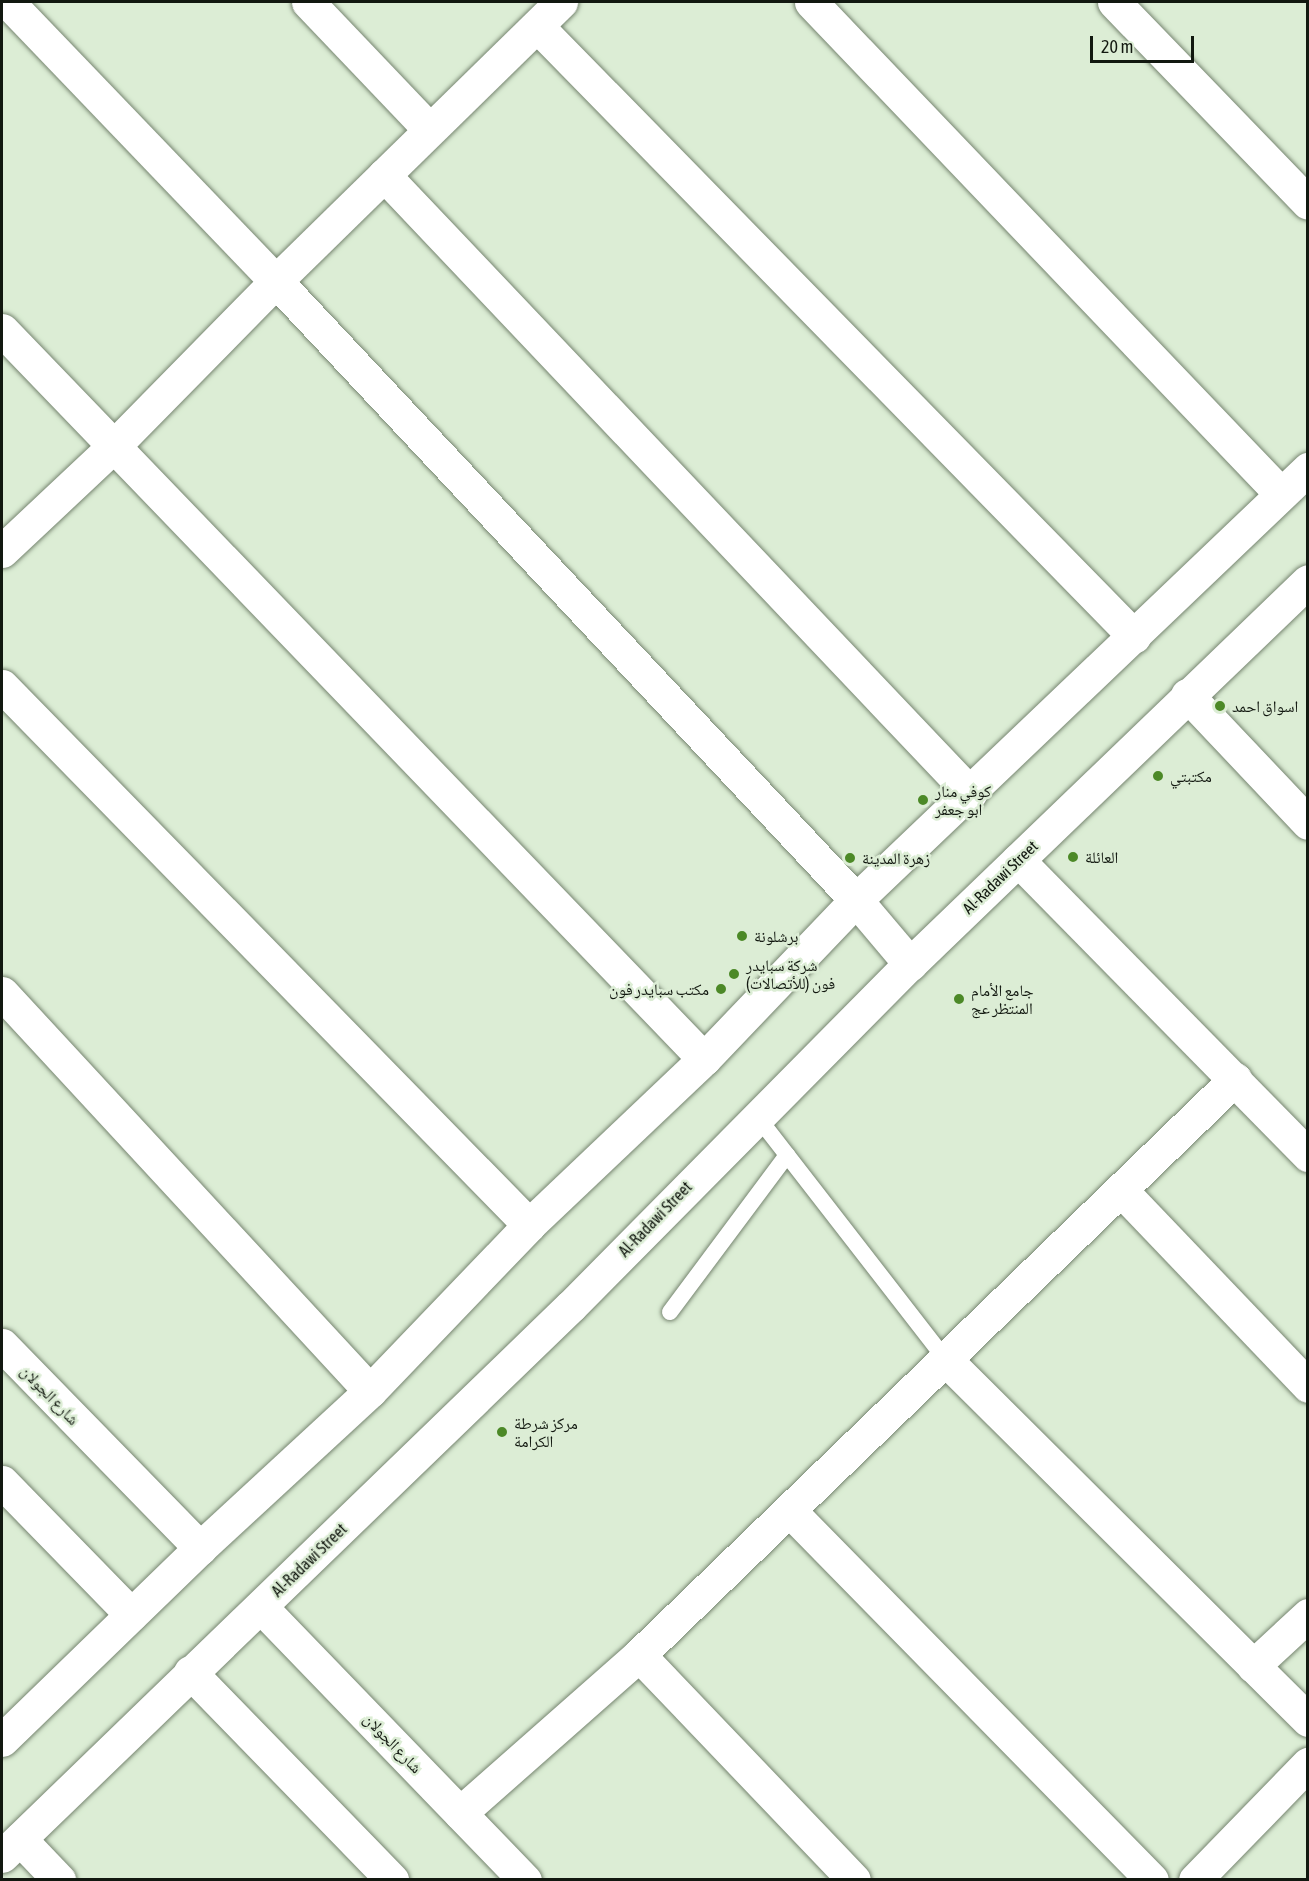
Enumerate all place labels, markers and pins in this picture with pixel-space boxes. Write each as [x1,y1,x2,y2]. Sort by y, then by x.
place label: اسواق احمد [1232,696,1298,716]
marker: اسواق احمد [1213,699,1227,713]
place label: مكتبتي [1170,766,1212,786]
marker: مكتبتي [1151,769,1165,783]
place label: كوفي منار ابو جعفر [935,781,991,819]
marker: كوفي منار ابو جعفر [916,793,930,807]
place label: العائلة [1085,847,1118,867]
place label: زهرة المدينة [862,848,930,868]
marker: العائلة [1066,850,1080,864]
marker: زهرة المدينة [843,851,857,865]
place label: برشلونة [754,926,798,946]
marker: برشلونة [735,929,749,943]
place label: شركة سبايدر فون (للأتصالات) [746,955,835,993]
marker: شركة سبايدر فون (للأتصالات) [727,967,741,981]
place label: مكتب سبايدر فون [609,979,709,999]
place label: جامع الأمام المنتظر عج [971,980,1034,1018]
marker: مكتب سبايدر فون [714,982,728,996]
marker: جامع الأمام المنتظر عج [952,992,966,1006]
place label: مركز شرطة الكرامة [514,1413,578,1451]
marker: مركز شرطة الكرامة [495,1425,509,1439]

